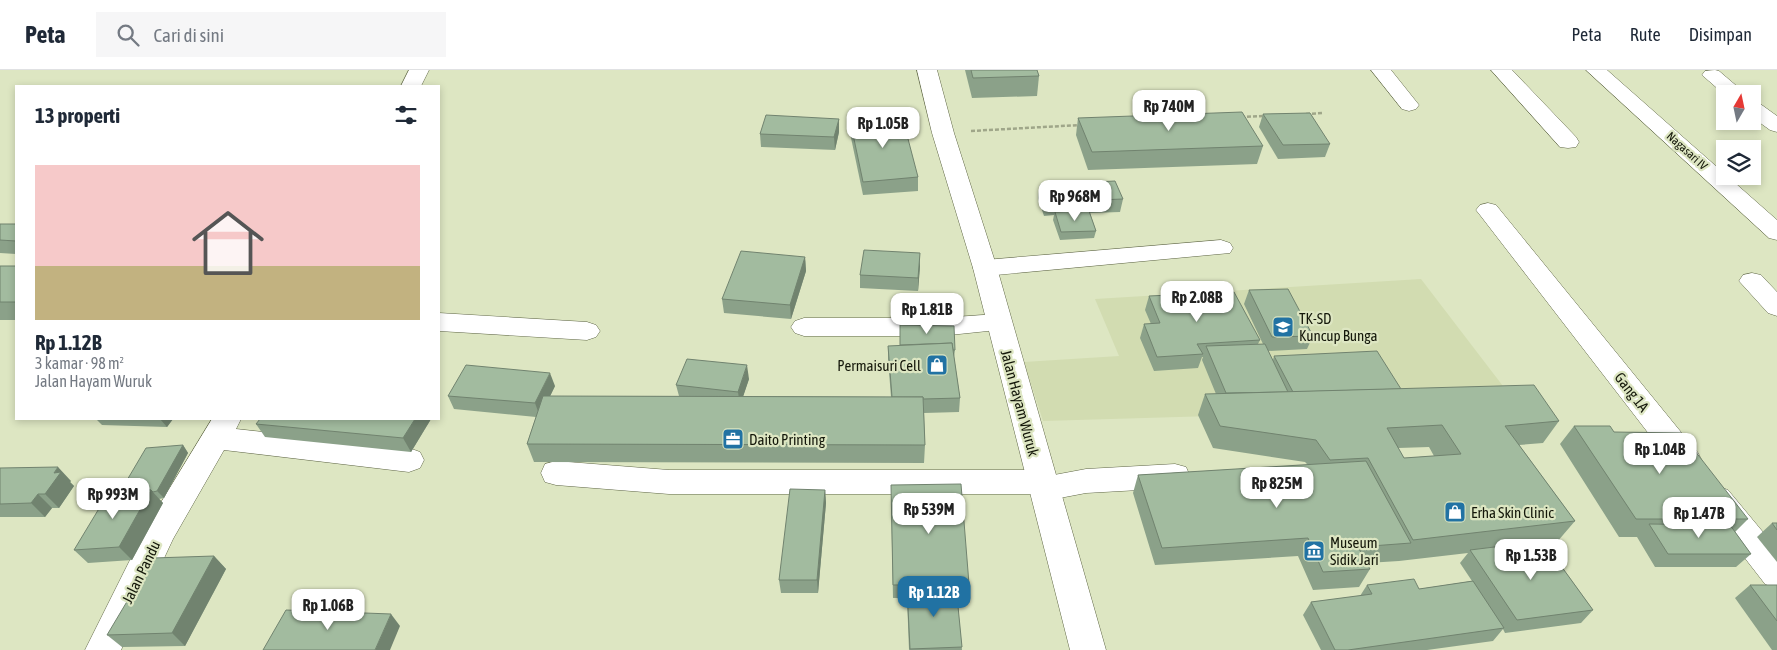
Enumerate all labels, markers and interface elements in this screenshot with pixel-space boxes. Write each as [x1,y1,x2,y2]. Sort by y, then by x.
search box [96,12,446,57]
text: Peta [25,21,66,48]
icon: search [114,21,142,49]
text: Cari di sini [154,24,224,46]
text: Peta [1571,24,1602,45]
text: Rute [1630,24,1661,45]
text: Disimpan [1689,24,1752,45]
north arrow [1716,85,1761,130]
map controls [1716,85,1761,185]
pin: Rp 740M [1123,90,1215,132]
text: Rp 740M [1143,97,1195,115]
icon: filters [392,101,420,129]
text: 13 properti [35,103,120,127]
pin: Rp 1.05B [831,106,935,149]
text: Rp 1.05B [858,114,908,132]
street label: Nagasari IV [1664,129,1710,173]
button: layers [1716,140,1761,185]
pin: Rp 968M [1029,180,1121,222]
text: Rp 968M [1049,187,1101,205]
icon: home [183,198,273,288]
pin: Rp 2.08B [1145,280,1249,323]
text: Rp 2.08B [1172,288,1222,306]
pin: Rp 1.81B [875,292,979,335]
text: Rp 1.81B [902,300,952,318]
place label: TK-SD Kuncup Bunga [1299,310,1377,344]
school or university icon: TK-SD Kuncup Bunga [1271,315,1295,339]
text: Rp 1.12B [35,330,102,354]
street label: Jalan Hayam Wuruk [998,348,1043,459]
shop icon: Permaisuri Cell [925,353,949,377]
text: 3 kamar · 98 m² [35,354,124,372]
place label: Permaisuri Cell [837,357,921,374]
street label: Gang 1A [1611,369,1653,416]
text: Jalan Hayam Wuruk [35,372,152,390]
office icon: Daito Printing [721,427,745,451]
place label: Daito Printing [749,431,826,448]
pin: Rp 1.04B [1608,432,1712,475]
text: Rp 1.04B [1635,440,1685,458]
pin: Rp 825M [1231,466,1323,509]
text: Rp 825M [1251,474,1303,492]
pin: Rp 993M [67,478,159,520]
text: Rp 993M [87,485,139,503]
pin: Rp 539M [883,492,975,535]
pin: Rp 1.47B [1647,496,1751,539]
text: Rp 539M [903,500,955,518]
shop icon: Erha Skin Clinic [1443,500,1467,524]
place label: Erha Skin Clinic [1471,504,1554,521]
text: Rp 1.47B [1674,504,1724,522]
place label: Museum Sidik Jari [1330,534,1379,568]
street label: Jalan Pandu [119,538,163,606]
pin: Rp 1.53B [1479,538,1583,581]
museum icon: Museum Sidik Jari [1302,539,1326,563]
text: Rp 1.53B [1506,546,1556,564]
pin: Rp 1.12B [882,576,986,618]
text: Rp 1.12B [909,583,959,601]
pin: Rp 1.06B [276,588,380,631]
text: Rp 1.06B [303,596,353,614]

